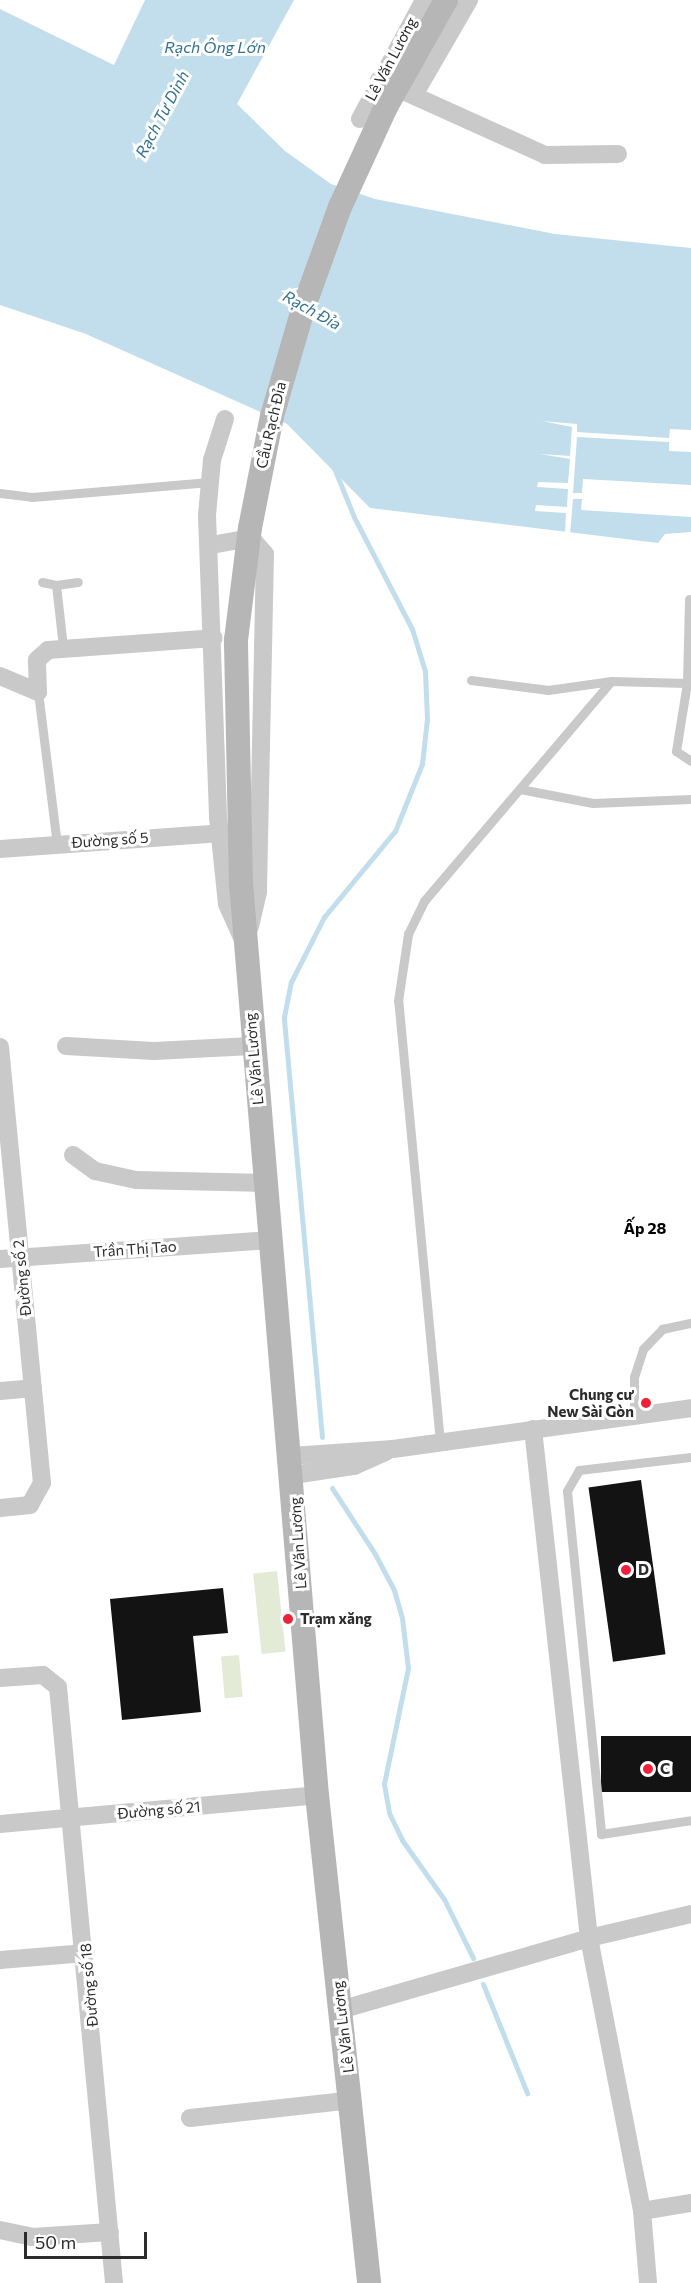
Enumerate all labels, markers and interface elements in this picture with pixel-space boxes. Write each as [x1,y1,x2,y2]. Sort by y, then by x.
street label: Lê Văn Lương [361,14,421,104]
water label: Rạch Ông Lớn [164,37,266,57]
water label: Rạch Tư Dinh [131,67,193,161]
water label: Rạch Đỉa [280,286,344,334]
street label: Cầu Rạch Đỉa [252,380,290,470]
street label: Đường số 5 [71,828,149,852]
street label: Lê Văn Lương [241,1012,267,1106]
district label: Ấp 28 [624,1218,666,1238]
street label: Trần Thị Tao [93,1237,177,1261]
street label: Đường số 2 [9,1239,35,1317]
place label: Chung cư New Sài Gòn [547,1385,634,1420]
marker: Chung cư New Sài Gòn [639,1396,653,1410]
street label: Lê Văn Lương [286,1496,310,1590]
place label: D [638,1561,649,1579]
marker: D [619,1563,633,1577]
place label: Trạm xăng [300,1610,372,1628]
marker: Trạm xăng [281,1612,295,1626]
place label: C [660,1760,670,1778]
marker: C [641,1762,655,1776]
street label: Đường số 21 [117,1797,201,1823]
street label: Đường số 18 [76,1942,102,2028]
street label: Lê Văn Lương [328,1980,358,2074]
scale bar [27,2220,150,2258]
text: 50 m [35,2231,76,2253]

